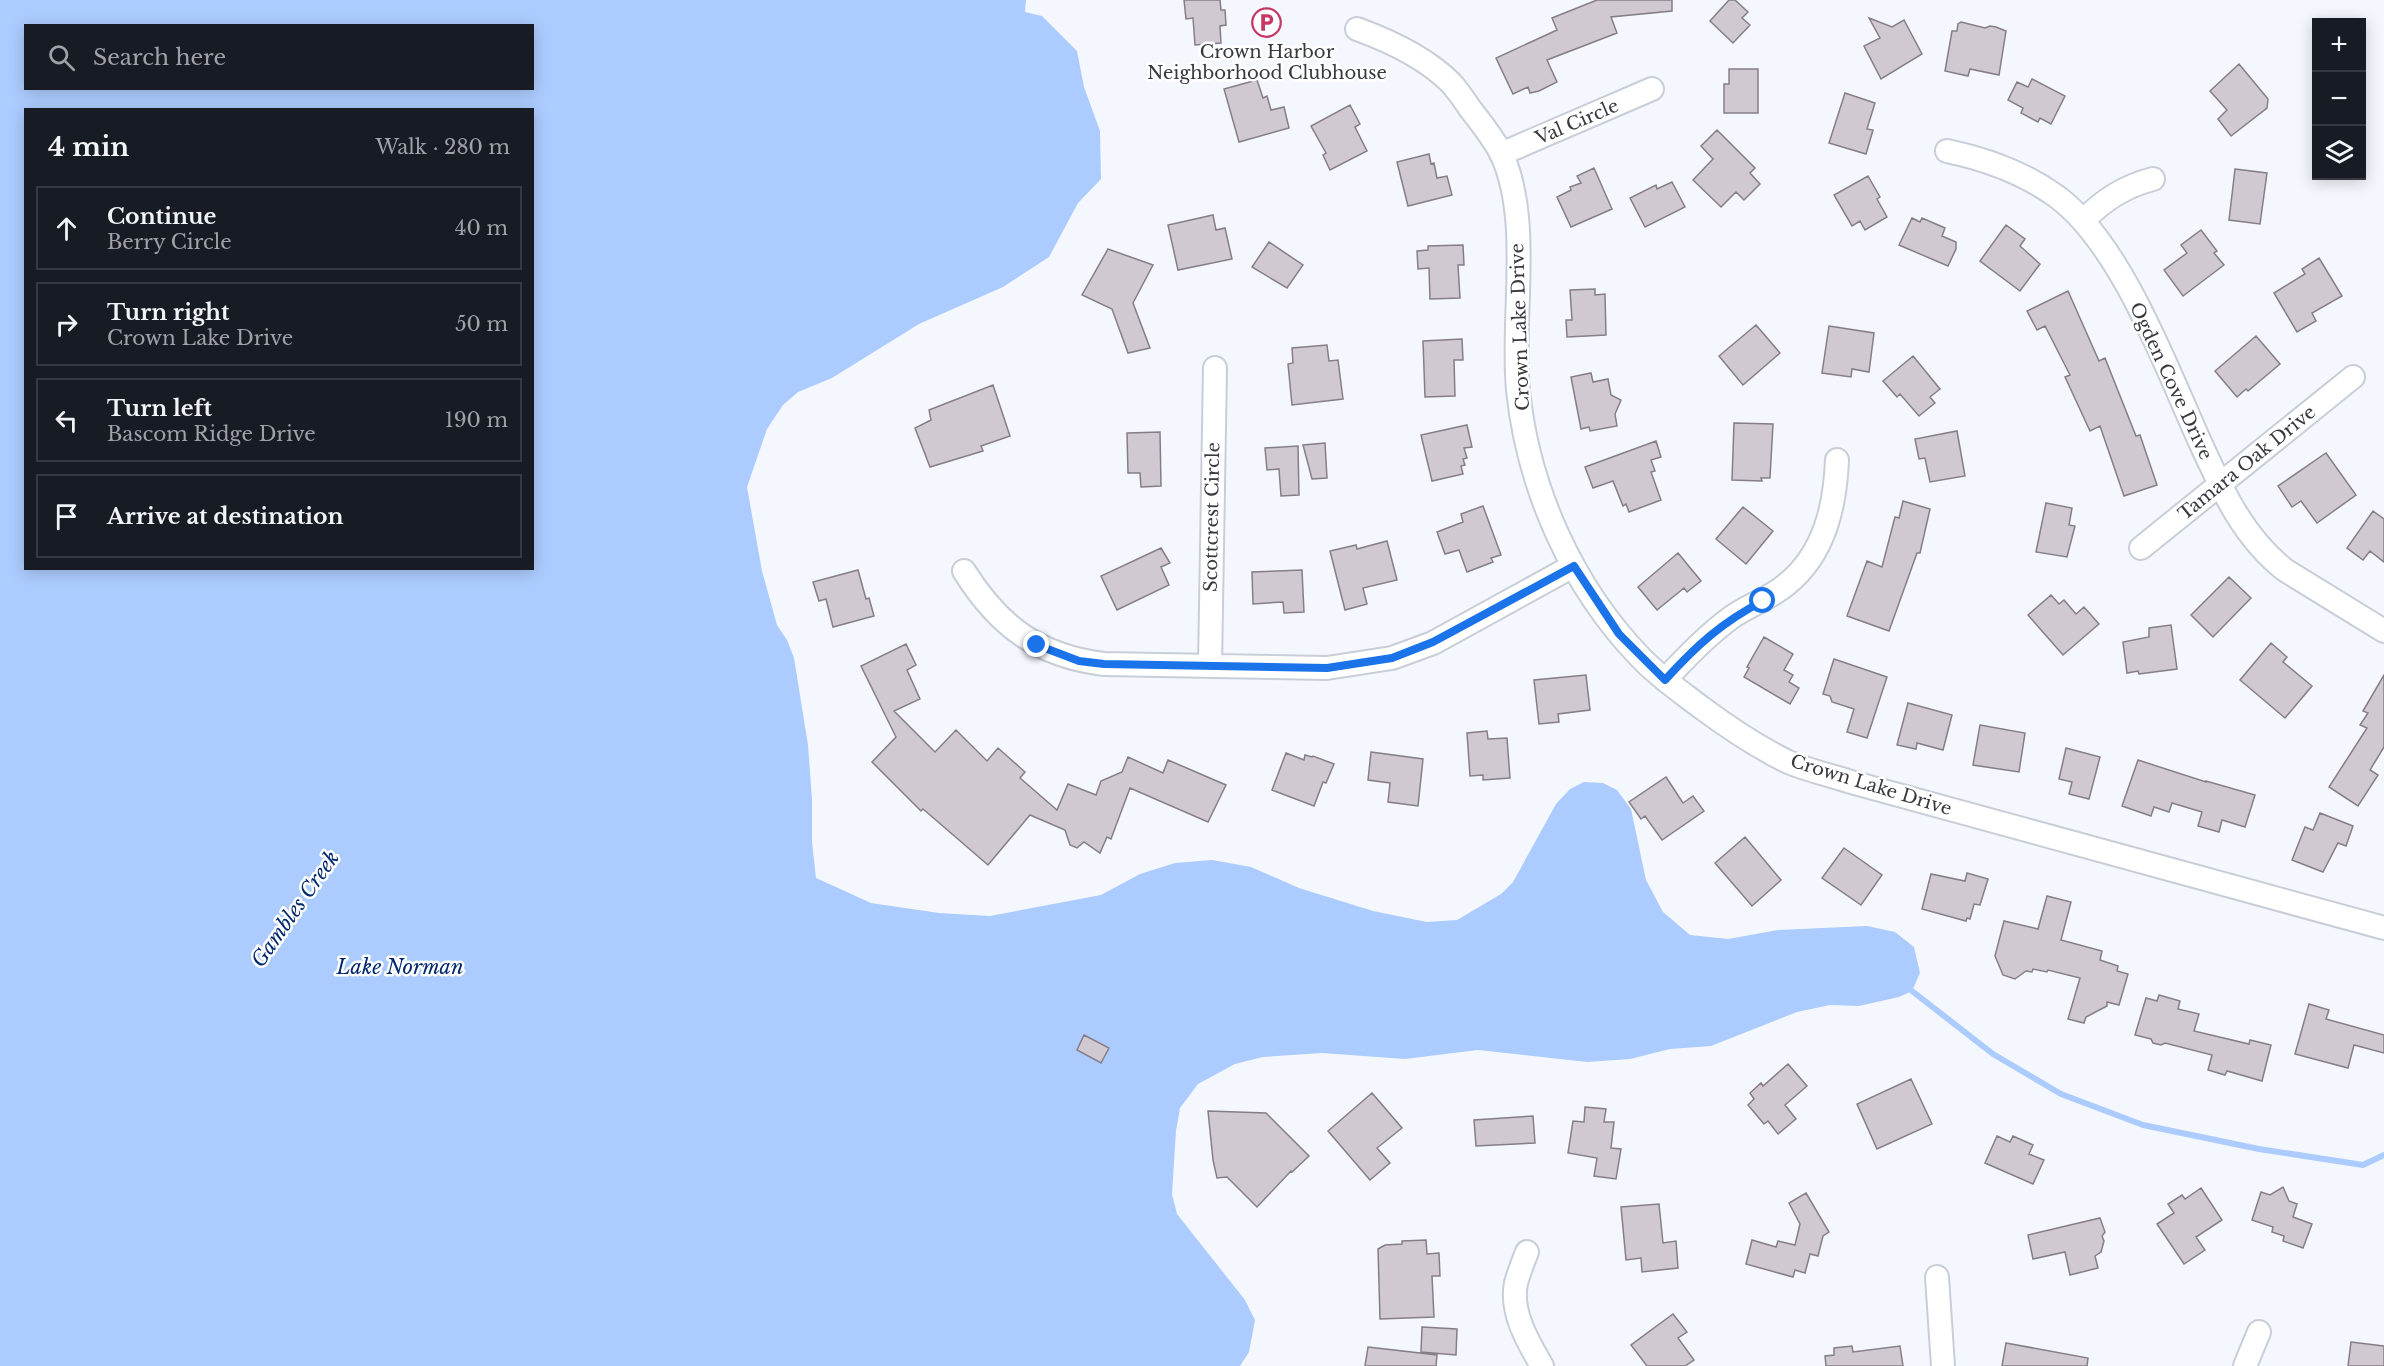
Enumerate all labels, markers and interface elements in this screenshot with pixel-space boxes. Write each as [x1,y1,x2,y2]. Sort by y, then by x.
parking icon: Crown Harbor Neighborhood Clubhouse [1251,7,1283,39]
map controls [2312,18,2366,180]
button: + [2312,18,2366,72]
search box [24,24,534,90]
icon: search [45,41,78,74]
place label: Crown Harbor Neighborhood Clubhouse [1147,41,1387,84]
text: Search here [93,44,226,71]
button: − [2312,72,2366,126]
street label: Val Circle [1531,95,1622,150]
button: layers [2312,126,2366,180]
text: 4 min [48,131,129,163]
text: Walk · 280 m [376,135,510,159]
text: Continue [107,203,216,230]
icon: ahead [50,212,83,245]
text: 40 m [455,216,508,240]
text: Berry Circle [107,230,232,254]
street label: Crown Lake Drive [1506,243,1534,411]
text: Turn right [107,299,229,326]
street label: Ogden Cove Drive [2125,299,2217,463]
icon: right [50,308,83,341]
text: 50 m [455,312,508,336]
text: Crown Lake Drive [107,326,293,350]
text: Turn left [107,395,212,422]
street label: Tamara Oak Drive [2174,401,2320,525]
icon: left [50,404,83,437]
text: 190 m [445,408,508,432]
text: Bascom Ridge Drive [107,422,316,446]
street label: Scottcrest Circle [1200,442,1224,592]
icon: arrive [50,500,83,533]
text: Arrive at destination [107,503,344,530]
route start [1749,587,1775,613]
route end [1023,631,1049,657]
street label: Crown Lake Drive [1788,750,1954,820]
water label: Gambles Creek [246,846,344,972]
water label: Lake Norman [336,955,463,979]

